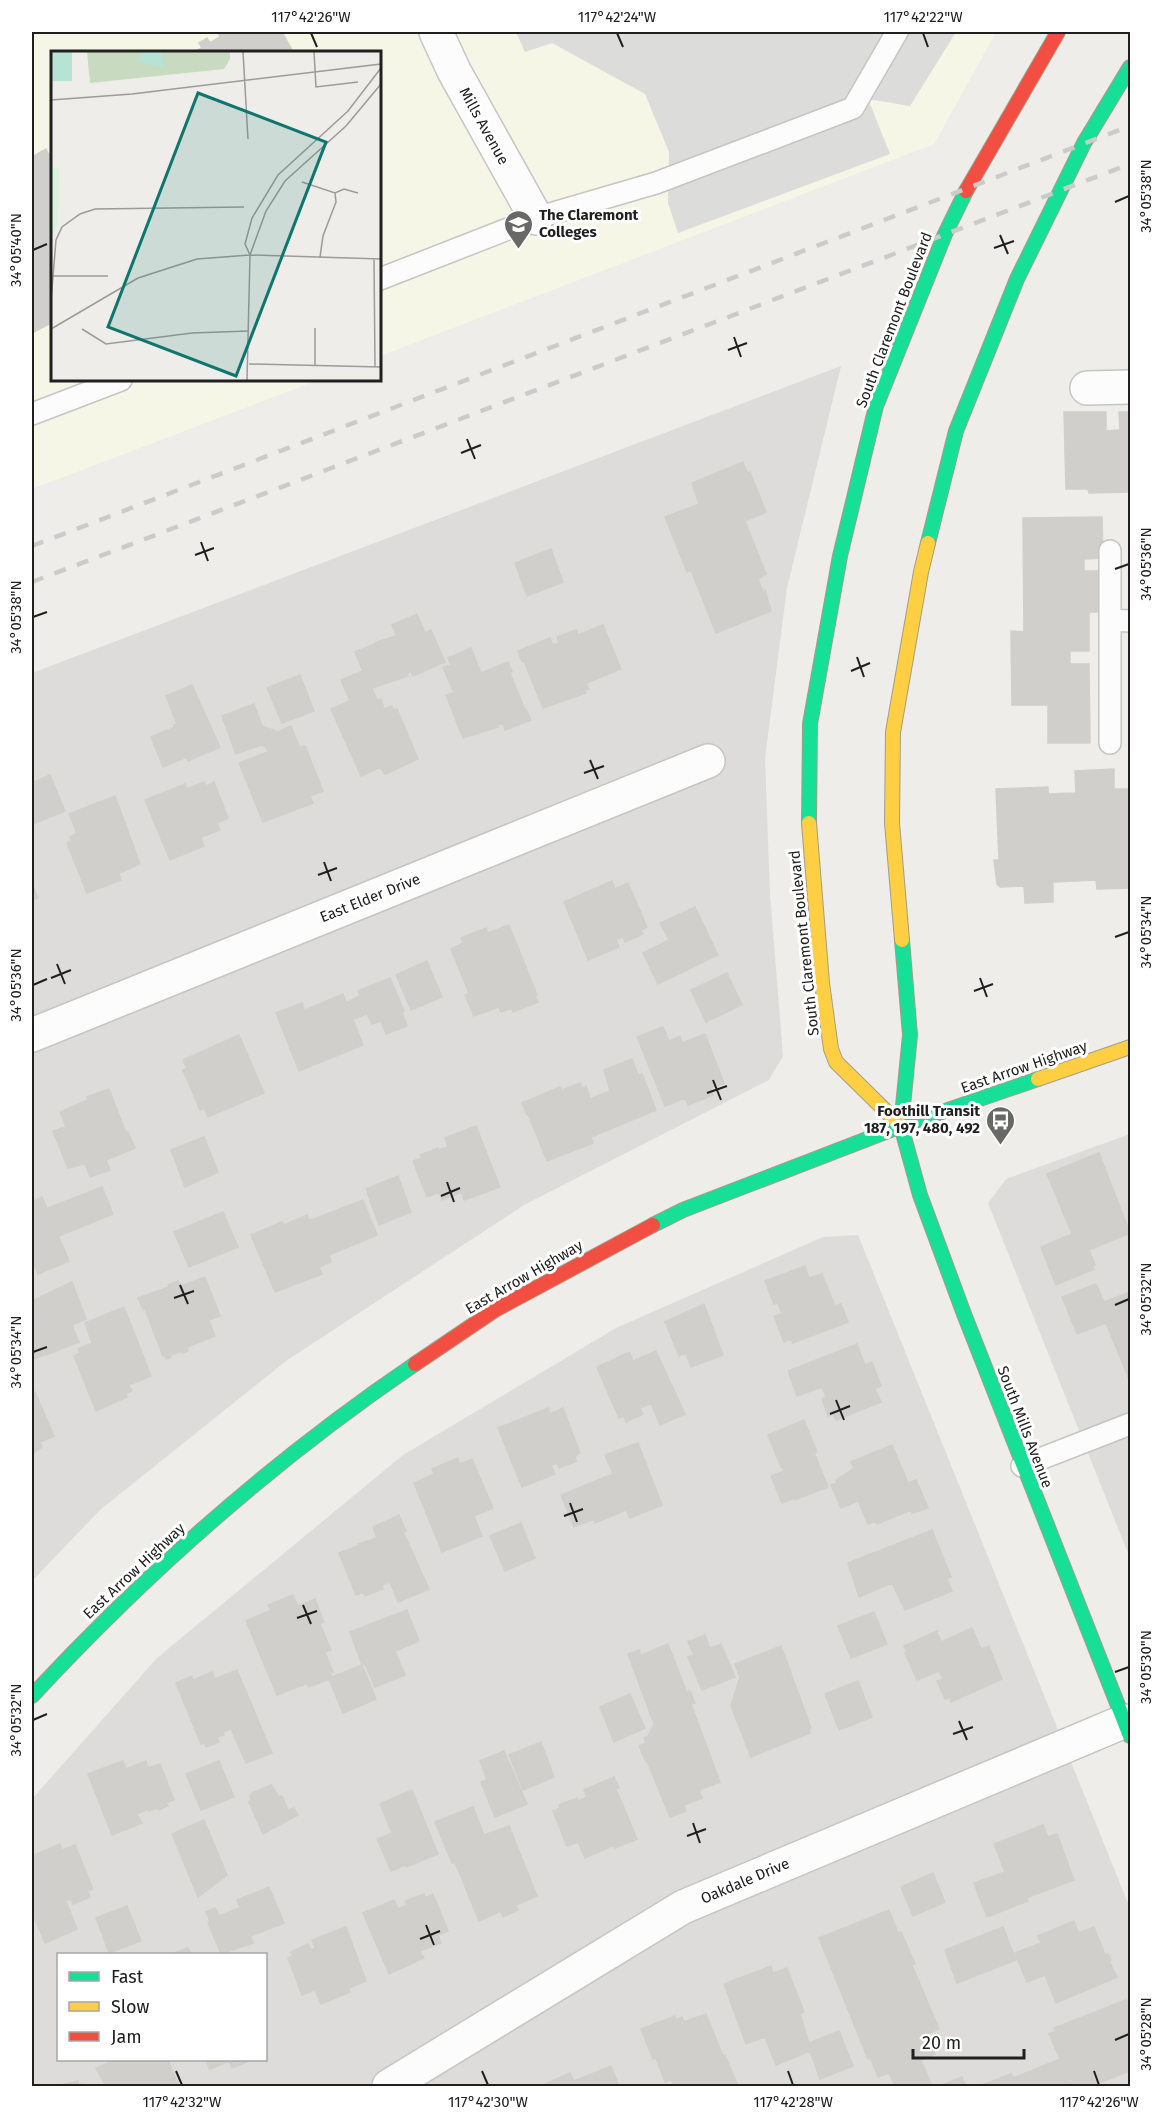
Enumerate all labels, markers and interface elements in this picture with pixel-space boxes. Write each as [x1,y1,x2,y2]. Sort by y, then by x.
text: 117°42'26"W [271,8,351,26]
text: 117°42'24"W [578,8,657,26]
text: 117°42'22"W [883,8,963,26]
inset map [51,51,381,381]
street label: Mills Avenue [455,84,513,168]
text: 34°05'38"N [1137,159,1155,233]
place label: The Claremont Colleges [539,206,639,241]
school or university icon: The Claremont Colleges [502,208,534,250]
text: 34°05'40"N [7,213,25,287]
street label: South Claremont Boulevard [852,230,936,410]
text: 34°05'36"N [1137,527,1155,601]
text: 34°05'38"N [7,580,25,654]
street label: South Claremont Boulevard [785,849,823,1037]
street label: East Elder Drive [317,870,423,926]
text: 34°05'34"N [1137,896,1155,968]
text: 34°05'36"N [7,948,25,1022]
street label: East Arrow Highway [958,1037,1090,1097]
place label: Foothill Transit 187, 197, 480, 492 [864,1102,980,1137]
bus stop icon: Foothill Transit 187, 197, 480, 492 [985,1104,1017,1146]
street label: East Arrow Highway [462,1236,586,1318]
text: 34°05'32"N [1137,1263,1155,1335]
text: 34°05'34"N [7,1316,25,1388]
street label: South Mills Avenue [993,1363,1057,1491]
street label: East Arrow Highway [79,1519,189,1623]
text: 34°05'30"N [1137,1630,1155,1704]
text: 34°05'32"N [7,1684,25,1756]
street label: Oakdale Drive [698,1854,792,1908]
legend [57,1953,267,2061]
text: Fast [111,1966,144,1988]
text: Slow [111,1996,150,2018]
text: 34°05'28"N [1137,1997,1155,2071]
scale bar [913,2022,1024,2060]
text: Jam [111,2026,142,2048]
text: 20 m [922,2032,961,2054]
text: 117°42'32"W [143,2093,222,2111]
text: 117°42'30"W [448,2093,529,2111]
text: 117°42'28"W [753,2093,833,2111]
text: 117°42'26"W [1059,2093,1139,2111]

